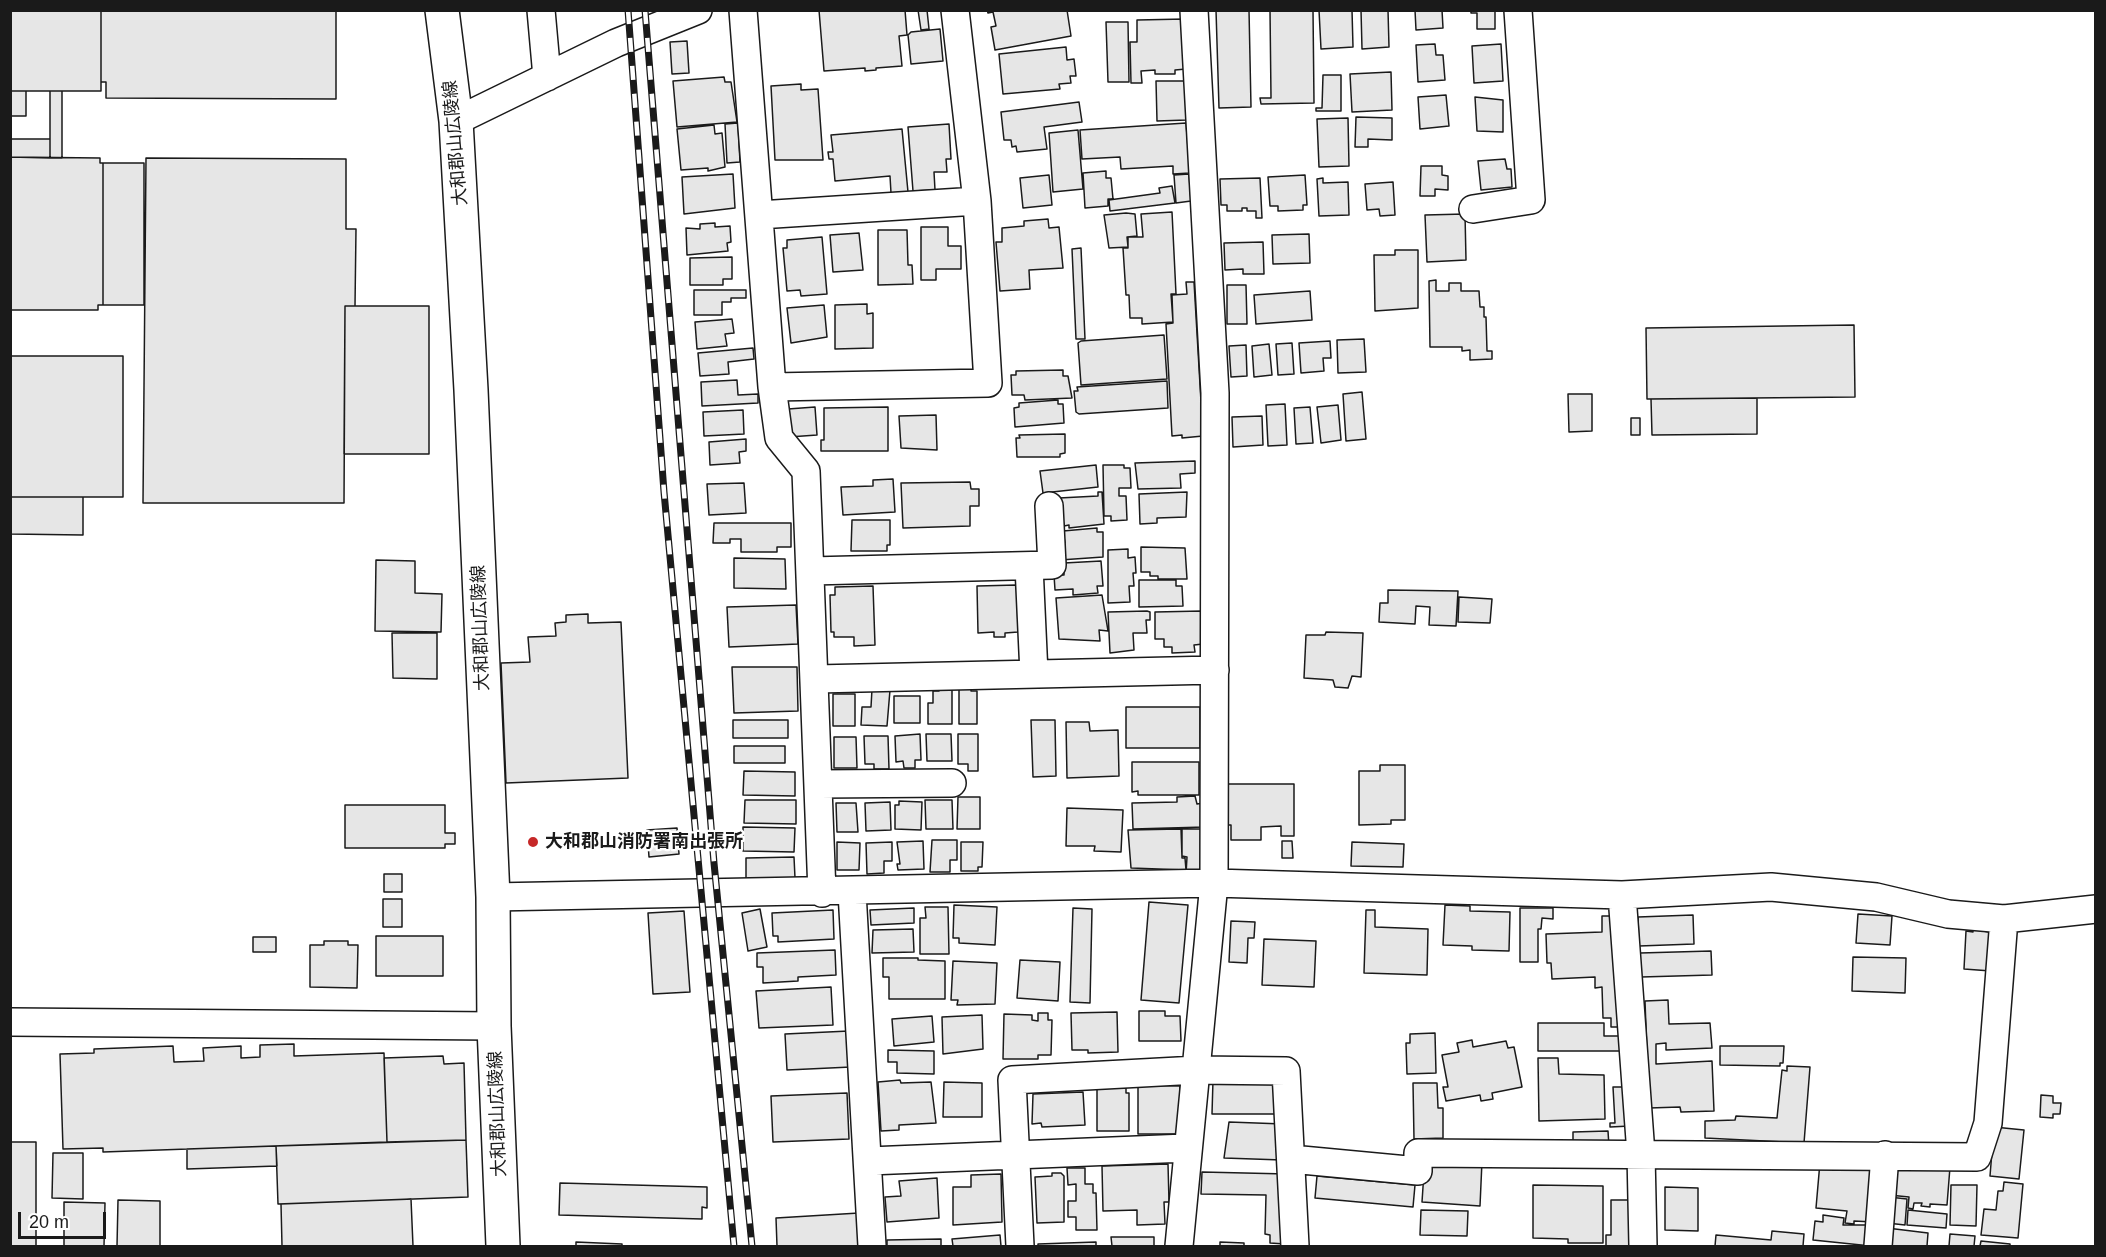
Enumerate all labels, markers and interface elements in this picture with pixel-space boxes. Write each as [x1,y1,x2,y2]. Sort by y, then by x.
street label: 大和郡山広陵線 [440,79,472,207]
street label: 大和郡山広陵線 [468,565,494,691]
place label: 大和郡山消防署南出張所 [545,831,743,853]
marker: 大和郡山消防署南出張所 [526,835,540,849]
street label: 大和郡山広陵線 [485,1051,511,1177]
scale bar [21,1200,110,1238]
text: 20 m [29,1212,69,1232]

